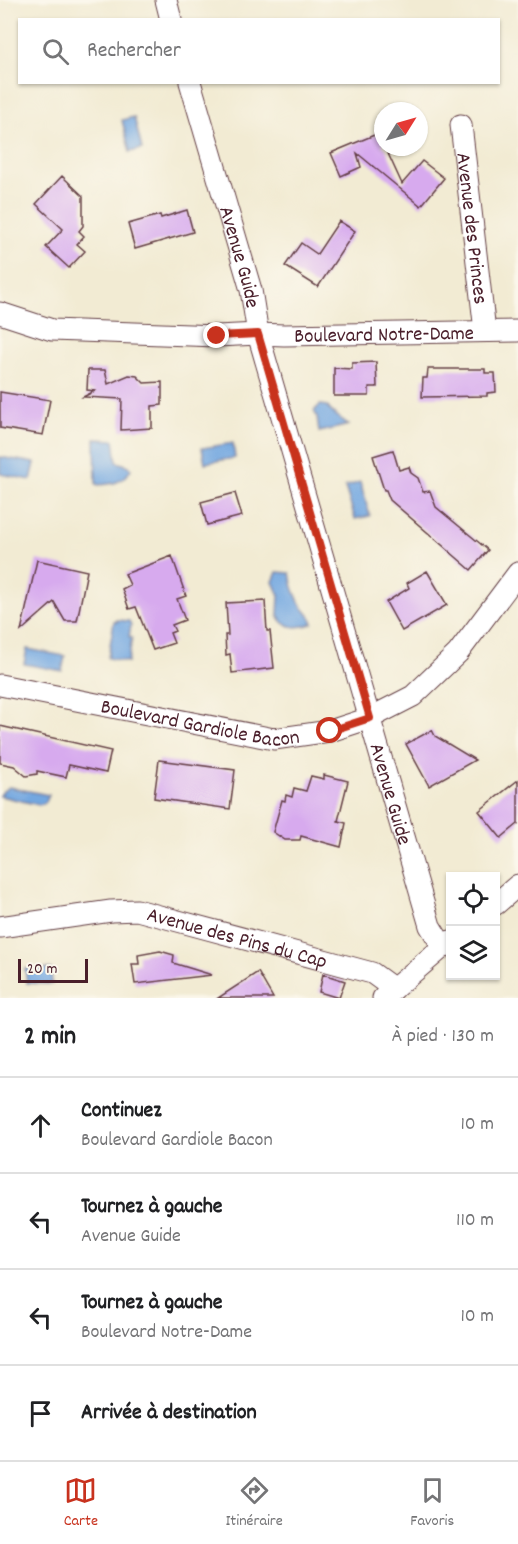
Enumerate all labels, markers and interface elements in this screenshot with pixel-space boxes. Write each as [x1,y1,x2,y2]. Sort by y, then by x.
search box [18,18,500,84]
icon: search [39,35,72,68]
text: Rechercher [87,36,181,67]
north arrow [374,102,428,156]
street label: Avenue des Princes [446,151,494,306]
street label: Avenue Guide [209,203,266,310]
street label: Boulevard Notre-Dame [294,320,474,353]
route end [203,322,229,348]
street label: Boulevard Gardiole Bacon [98,693,302,757]
route start [316,717,342,743]
street label: Avenue Guide [360,740,418,849]
map controls [446,872,500,980]
button: locate [446,872,500,926]
street label: Avenue des Pins du Cap [143,901,330,978]
button: layers [446,926,500,980]
scale bar [18,956,88,983]
text: 20 m [27,958,57,981]
text: 2 min [24,1019,76,1056]
text: À pied · 130 m [392,1023,494,1051]
text: Continuez [81,1096,162,1127]
icon: ahead [24,1109,57,1142]
text: 10 m [460,1111,494,1139]
text: Boulevard Gardiole Bacon [81,1127,273,1155]
text: Tournez à gauche [81,1192,223,1223]
icon: left [24,1205,57,1238]
text: 110 m [456,1207,494,1235]
text: Avenue Guide [81,1223,181,1251]
text: Tournez à gauche [81,1288,223,1319]
icon: left [24,1301,57,1334]
text: 10 m [460,1303,494,1331]
text: Boulevard Notre-Dame [81,1319,252,1347]
icon: arrive [24,1397,57,1430]
text: Arrivée à destination [81,1398,257,1429]
tab: Carte [64,1474,98,1533]
tab: Itinéraire [225,1474,283,1533]
tab: Favoris [410,1474,454,1533]

